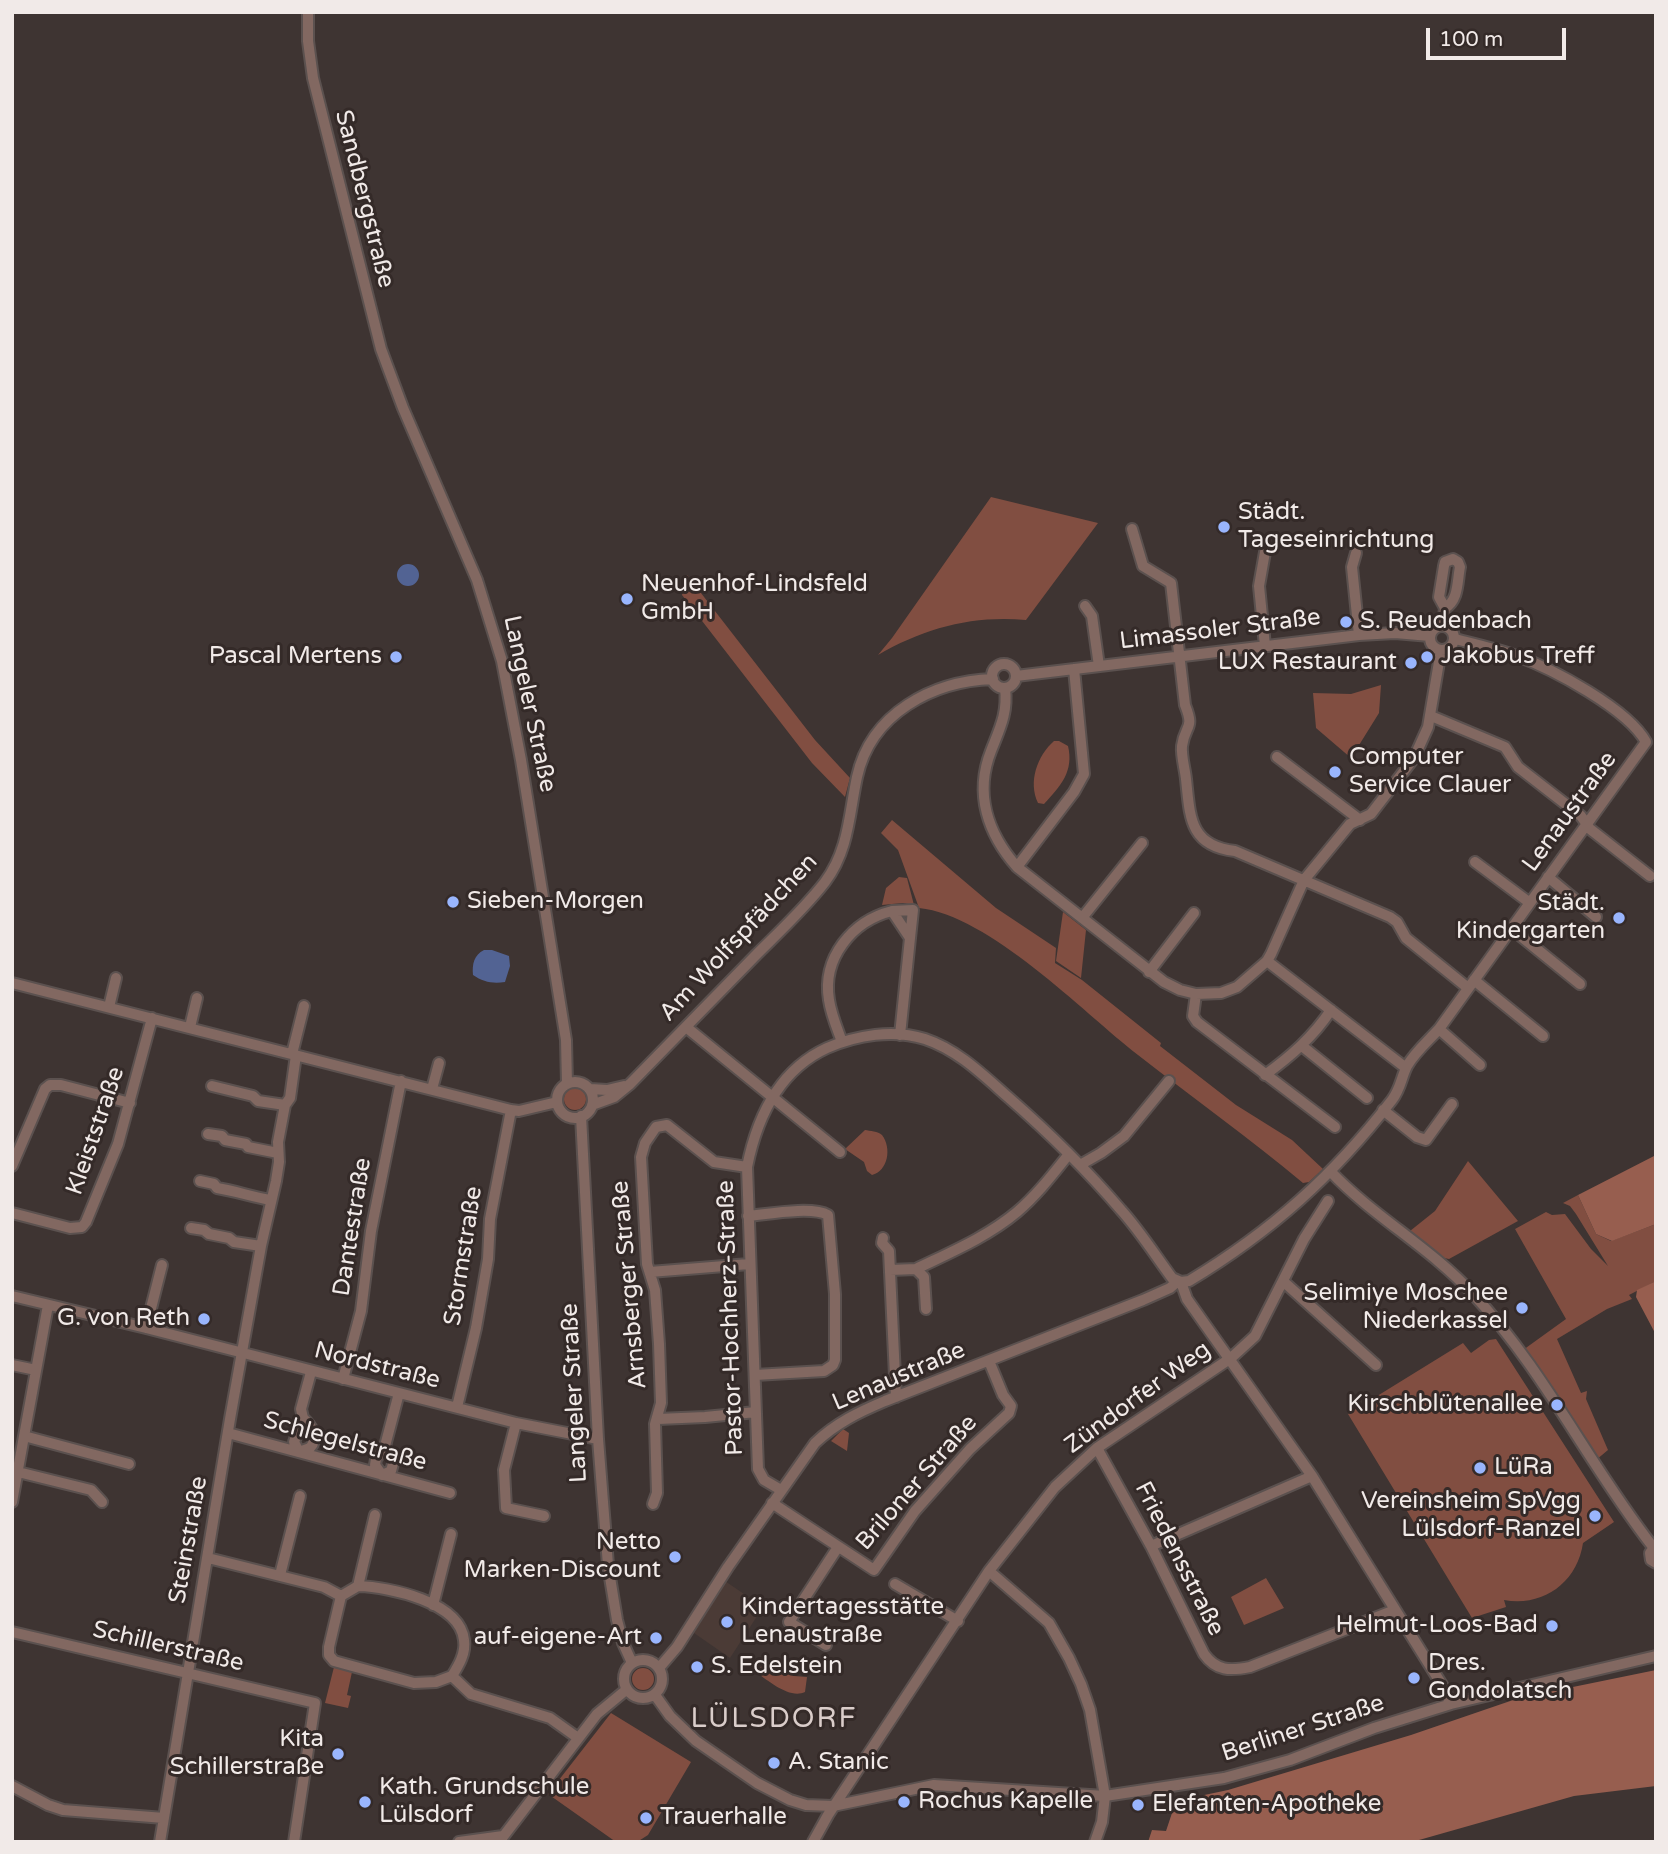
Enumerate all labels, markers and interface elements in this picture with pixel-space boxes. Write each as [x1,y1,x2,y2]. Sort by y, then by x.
scale bar [1430,14,1570,58]
text: 100 m [1439,27,1503,52]
street label: Sandbergstraße [328,107,400,291]
place label: Städt. Tageseinrichtung [1238,499,1434,555]
marker: Städt. Tageseinrichtung [1216,519,1232,535]
place label: Neuenhof-Lindsfeld GmbH [641,571,868,627]
marker: Neuenhof-Lindsfeld GmbH [619,591,635,607]
street label: Limassoler Straße [1118,603,1322,657]
place label: S. Reudenbach [1360,608,1532,636]
street label: Langeler Straße [496,613,562,795]
marker: S. Reudenbach [1338,614,1354,630]
place label: Pascal Mertens [209,643,382,671]
place label: Jakobus Treff [1441,643,1595,671]
marker: Pascal Mertens [388,649,404,665]
place label: LUX Restaurant [1218,649,1397,677]
marker: Jakobus Treff [1419,649,1435,665]
marker: LUX Restaurant [1403,655,1419,671]
place label: Computer Service Clauer [1349,744,1511,800]
street label: Lenaustraße [1517,746,1623,878]
marker: Computer Service Clauer [1327,764,1343,780]
street label: Am Wolfspfädchen [654,848,824,1028]
place label: Sieben-Morgen [467,888,644,916]
place label: Städt. Kindergarten [1456,890,1605,946]
marker: Sieben-Morgen [445,894,461,910]
marker: Städt. Kindergarten [1611,910,1627,926]
street label: Kleiststraße [61,1063,131,1199]
street label: Dantestraße [328,1156,378,1298]
street label: Arnsberger Straße [607,1180,653,1390]
street label: Pastor-Hochherz-Straße [712,1180,750,1456]
street label: Stormstraße [439,1184,489,1328]
place label: Selimiye Moschee Niederkassel [1304,1280,1508,1336]
marker: Selimiye Moschee Niederkassel [1514,1300,1530,1316]
street label: Langeler Straße [556,1302,594,1484]
place label: G. von Reth [57,1305,190,1333]
marker: G. von Reth [196,1311,212,1327]
street label: Nordstraße [311,1336,443,1396]
street label: Lenaustraße [828,1336,970,1418]
street label: Zündorfer Weg [1060,1336,1216,1460]
place label: Kirschblütenallee [1347,1391,1543,1419]
marker: Kirschblütenallee [1549,1397,1565,1413]
street label: Schlegelstraße [260,1406,430,1478]
street label: Briloner Straße [850,1409,984,1557]
place label: LüRa [1494,1454,1553,1482]
marker: LüRa [1472,1460,1488,1476]
street label: Steinstraße [164,1474,214,1606]
street label: Friedensstraße [1128,1477,1230,1641]
place label: Vereinsheim SpVgg Lülsdorf-Ranzel [1361,1488,1581,1544]
marker: Vereinsheim SpVgg Lülsdorf-Ranzel [1587,1508,1603,1524]
place label: Netto Marken-Discount [464,1529,661,1585]
marker: Netto Marken-Discount [667,1549,683,1565]
place label: Kindertagesstätte Lenaustraße [741,1594,944,1650]
place label: Helmut-Loos-Bad [1336,1612,1538,1640]
marker: Kindertagesstätte Lenaustraße [719,1614,735,1630]
street label: Schillerstraße [90,1616,246,1678]
marker: Helmut-Loos-Bad [1544,1618,1560,1634]
place label: auf-eigene-Art [474,1624,642,1652]
marker: auf-eigene-Art [648,1630,664,1646]
place label: Dres. Gondolatsch [1428,1650,1572,1706]
place label: S. Edelstein [711,1653,843,1681]
marker: S. Edelstein [689,1659,705,1675]
marker: Dres. Gondolatsch [1406,1670,1422,1686]
street label: Berliner Straße [1218,1689,1388,1769]
district label: LÜLSDORF [692,1703,856,1737]
place label: Kita Schillerstraße [170,1726,324,1782]
marker: Kita Schillerstraße [330,1746,346,1762]
place label: A. Stanic [788,1749,889,1777]
marker: A. Stanic [766,1755,782,1771]
place label: Kath. Grundschule Lülsdorf [379,1774,589,1830]
place label: Rochus Kapelle [918,1788,1093,1816]
place label: Elefanten-Apotheke [1152,1791,1381,1819]
marker: Kath. Grundschule Lülsdorf [357,1794,373,1810]
marker: Rochus Kapelle [896,1794,912,1810]
marker: Elefanten-Apotheke [1130,1797,1146,1813]
place label: Trauerhalle [660,1804,787,1832]
marker: Trauerhalle [638,1810,654,1826]

